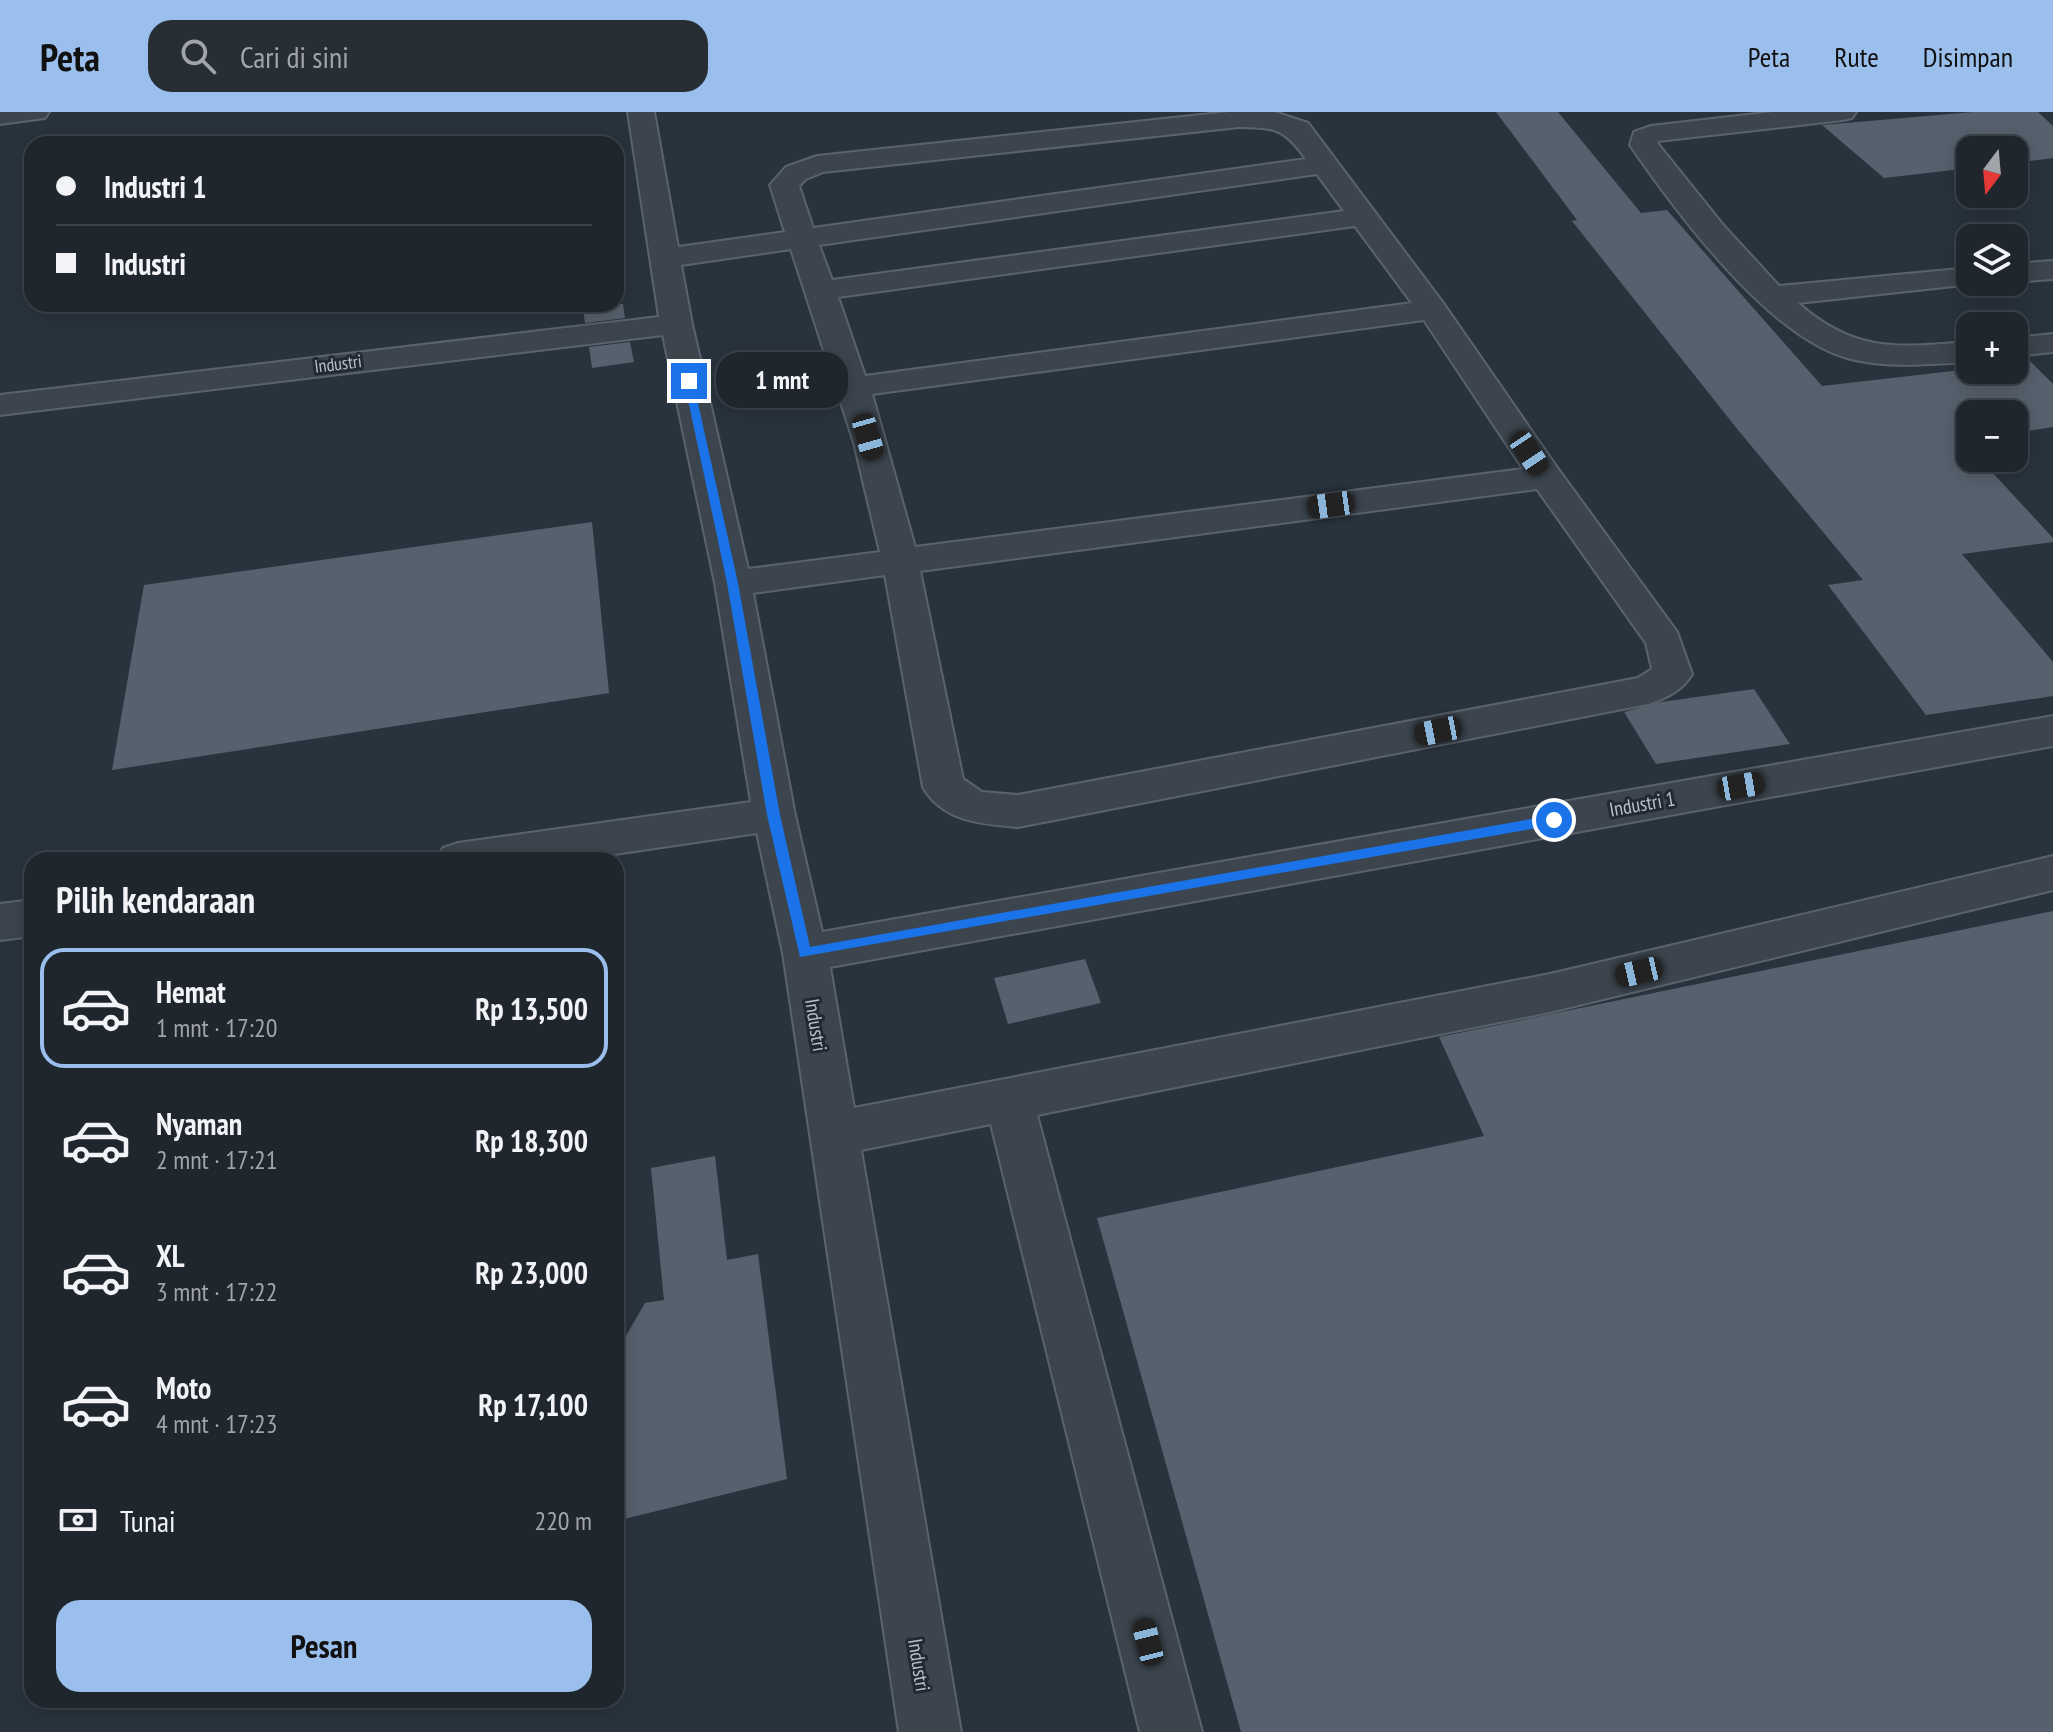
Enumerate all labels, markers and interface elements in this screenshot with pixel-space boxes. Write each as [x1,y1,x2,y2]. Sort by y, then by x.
search box [148,20,708,92]
text: Peta [40,32,100,81]
icon: search [176,34,220,78]
text: Cari di sini [240,37,349,76]
text: Peta [1748,38,1790,75]
text: Rute [1834,38,1879,75]
text: Disimpan [1923,38,2013,75]
north arrow [1956,136,2028,208]
map controls [1956,136,2028,472]
text: Industri 1 [104,167,207,206]
button: layers [1956,224,2028,296]
text: Industri [104,244,186,283]
button: + [1956,312,2028,384]
street label: Industri [313,349,363,378]
callout: 1 mnt [717,353,849,409]
route end [671,363,707,399]
text: 1 mnt [755,363,809,396]
button: − [1956,400,2028,472]
car [850,411,886,463]
car [1506,426,1552,480]
car [1306,490,1356,520]
car [1412,715,1464,747]
car [1715,770,1767,802]
street label: Industri 1 [1607,785,1677,823]
route start [1536,802,1572,838]
text: Pilih kendaraan [56,876,255,923]
car [1613,955,1665,989]
icon: car [60,972,132,1044]
text: Hemat [156,972,226,1011]
text: Rp 13,500 [475,989,588,1028]
street label: Industri [799,997,833,1053]
text: 1 mnt · 17:20 [156,1011,277,1044]
icon: car [60,1104,132,1176]
text: Nyaman [156,1104,242,1143]
text: Rp 18,300 [475,1121,588,1160]
text: 2 mnt · 17:21 [156,1143,277,1176]
icon: car [60,1236,132,1308]
text: XL [156,1236,185,1275]
text: Rp 23,000 [475,1253,588,1292]
text: 3 mnt · 17:22 [156,1275,277,1308]
icon: car [60,1368,132,1440]
text: Moto [156,1368,211,1407]
text: Rp 17,100 [478,1385,588,1424]
text: 4 mnt · 17:23 [156,1407,277,1440]
icon: cash [56,1498,100,1542]
text: Tunai [120,1501,176,1540]
text: 220 m [534,1504,592,1537]
button: Pesan [56,1600,592,1692]
car [1131,1616,1165,1668]
street label: Industri [902,1637,936,1693]

